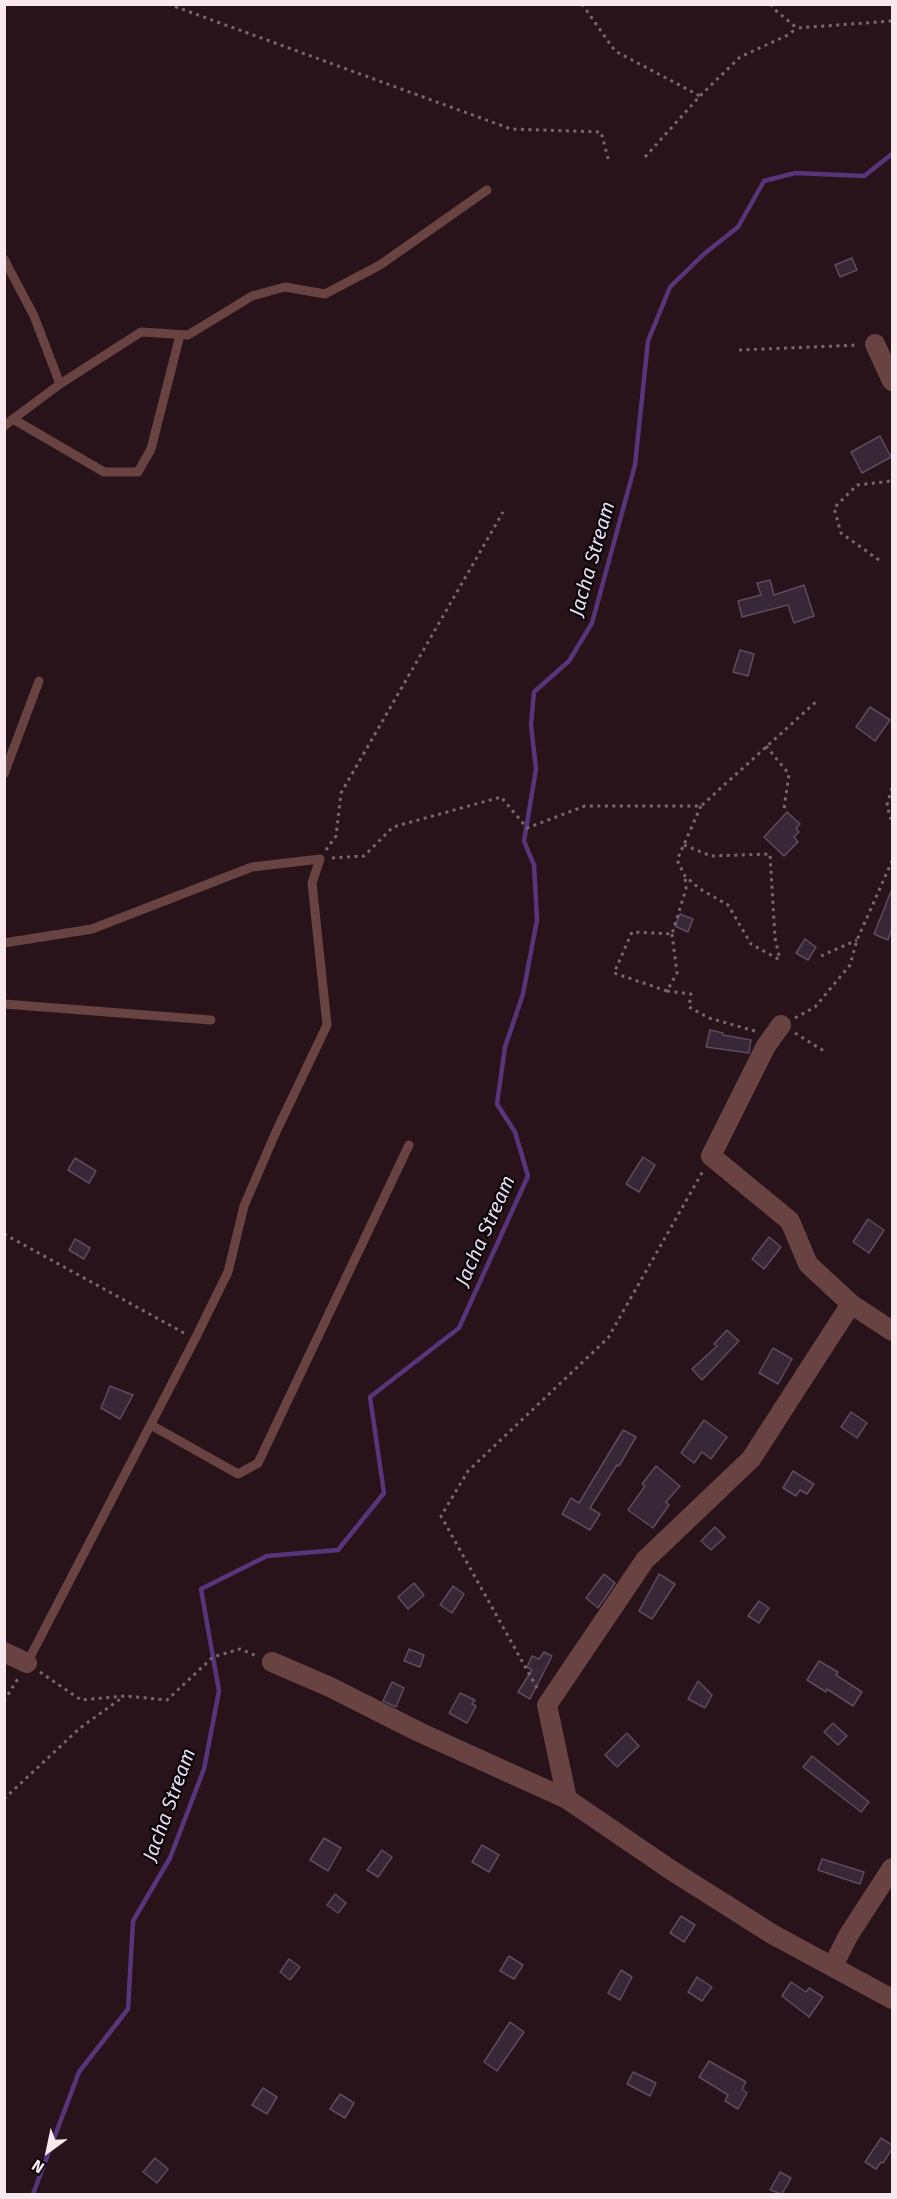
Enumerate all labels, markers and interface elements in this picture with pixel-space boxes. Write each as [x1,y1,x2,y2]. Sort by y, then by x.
water label: Jacha Stream [565,499,621,619]
water label: Jacha Stream [451,1172,521,1290]
water label: Jacha Stream [138,1745,202,1865]
north arrow [18,2121,78,2181]
text: N [28,2156,48,2177]

